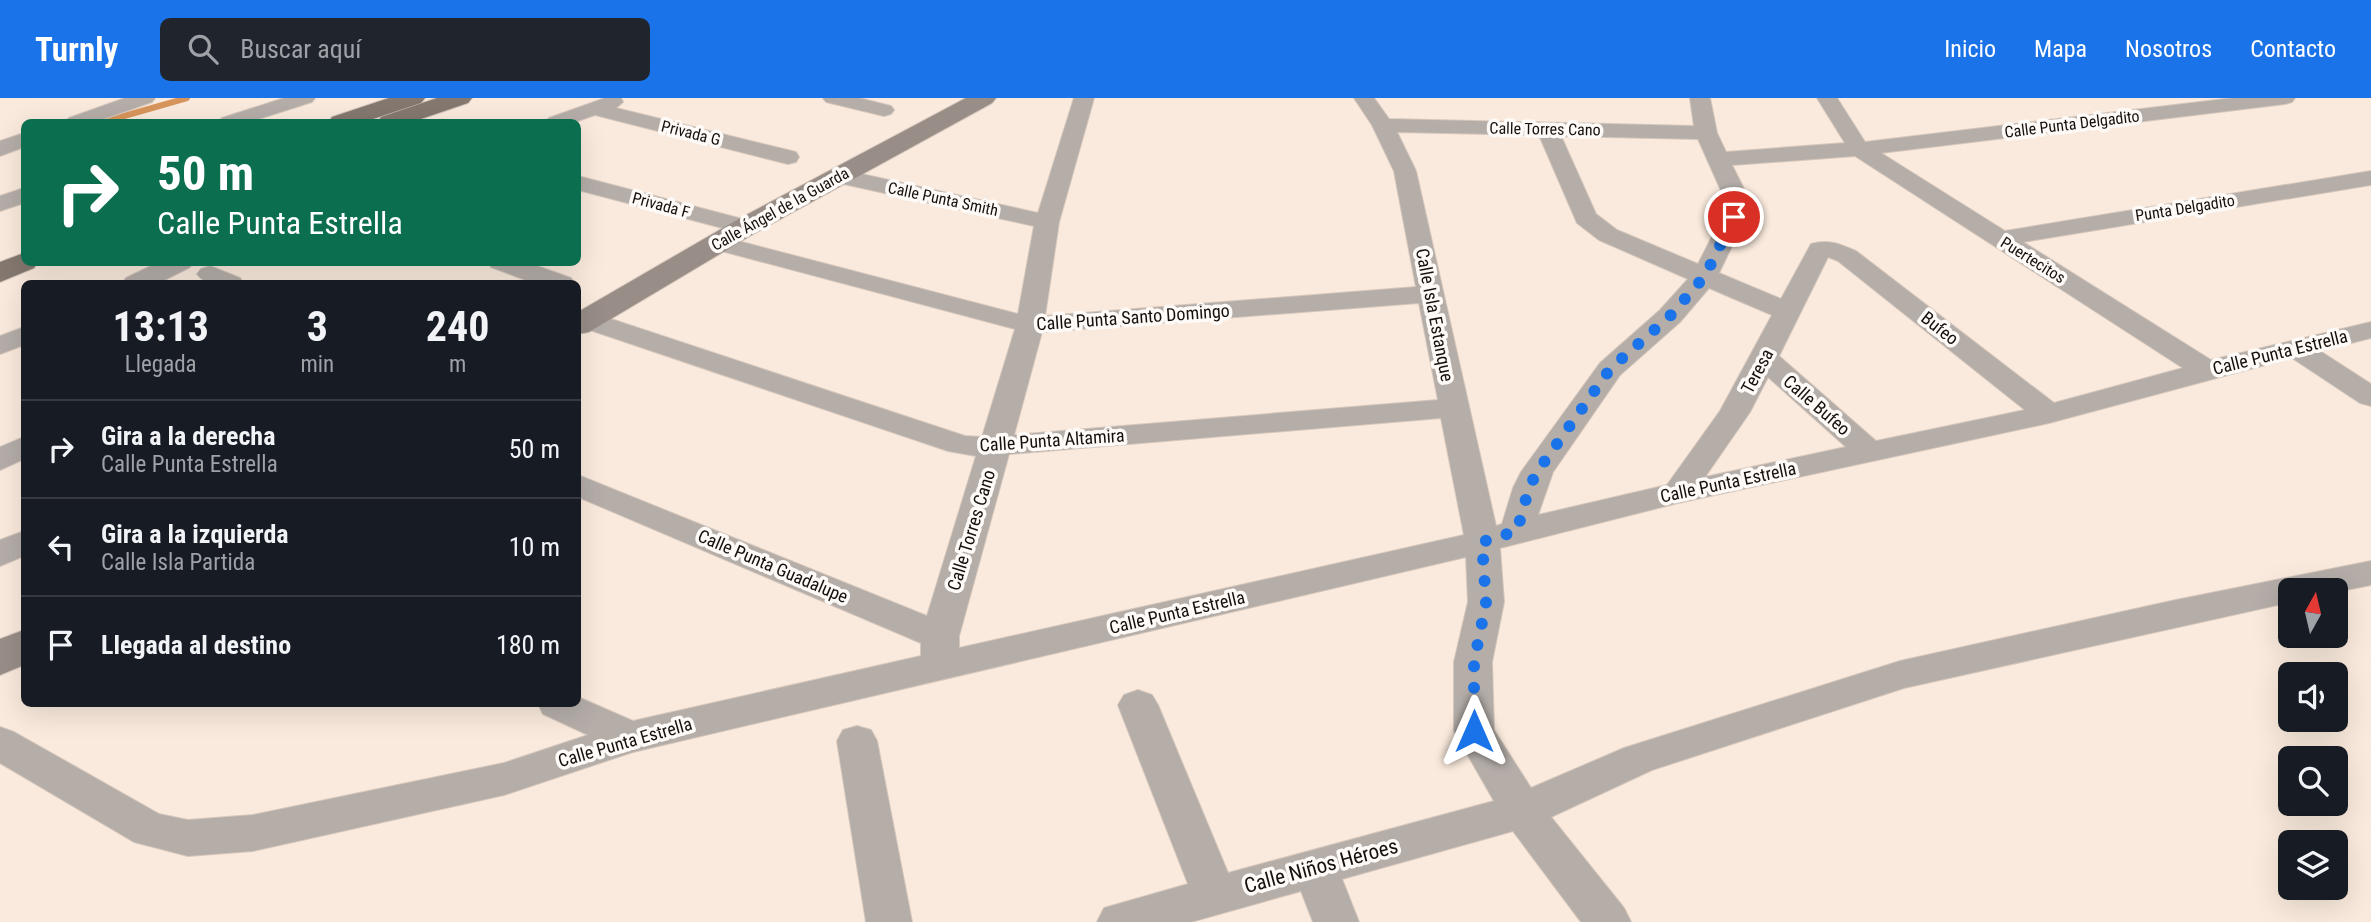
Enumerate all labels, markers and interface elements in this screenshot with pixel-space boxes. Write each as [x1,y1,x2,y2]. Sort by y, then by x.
search box [160,18,650,81]
text: Turnly [35,30,118,69]
icon: search [184,30,222,68]
text: Buscar aquí [240,34,361,64]
text: Inicio [1944,35,1996,63]
text: Mapa [2034,35,2087,63]
text: Nosotros [2125,35,2212,63]
text: Contacto [2250,35,2336,63]
street label: Calle Punta Delgadito [2003,106,2141,142]
street label: Privada G [659,116,723,150]
street label: Calle Torres Cano [1489,119,1601,139]
text: 50 m [157,145,254,202]
icon: right [42,147,133,238]
street label: Calle Ángel de la Guarda [708,163,852,255]
street label: Calle Punta Smith [886,178,1000,220]
pin [1704,187,1764,247]
street label: Privada F [630,188,692,222]
street label: Punta Delgadito [2134,191,2236,225]
icon: arrive [1715,198,1753,236]
text: Calle Punta Estrella [157,204,403,242]
street label: Puertecitos [1997,233,2069,287]
street label: Calle Isla Estanque [1412,247,1458,383]
street label: Calle Punta Santo Domingo [1036,300,1230,334]
text: 13:13 [113,302,209,351]
text: 3 [307,302,328,351]
text: 240 [426,302,489,351]
street label: Bufeo [1917,307,1963,349]
street label: Calle Punta Estrella [2210,325,2350,379]
street label: Teresa [1737,345,1777,397]
text: Llegada [125,351,197,378]
text: min [300,351,334,378]
text: m [449,351,466,378]
street label: Calle Bufeo [1779,370,1855,440]
text: Gira a la derecha [101,421,275,451]
street label: Calle Punta Altamira [979,424,1125,456]
icon: right [42,430,80,468]
text: 50 m [509,434,560,464]
text: Calle Punta Estrella [101,451,278,478]
street label: Calle Punta Estrella [1658,457,1798,507]
street label: Calle Torres Cano [943,467,999,593]
text: Gira a la izquierda [101,519,289,549]
street label: Calle Punta Guadalupe [695,525,851,607]
icon: left [42,528,80,566]
text: 10 m [509,532,560,562]
text: Calle Isla Partida [101,549,255,576]
north arrow [2278,578,2348,648]
map controls [2278,578,2348,900]
street label: Calle Punta Estrella [1107,586,1247,638]
icon: arrive [42,626,80,664]
text: Llegada al destino [101,630,291,660]
text: 180 m [496,630,560,660]
button: sound [2278,662,2348,732]
position arrow [1437,694,1511,768]
street label: Calle Punta Estrella [556,713,694,771]
button: search [2278,746,2348,816]
button: layers [2278,830,2348,900]
street label: Calle Niños Héroes [1241,834,1401,898]

